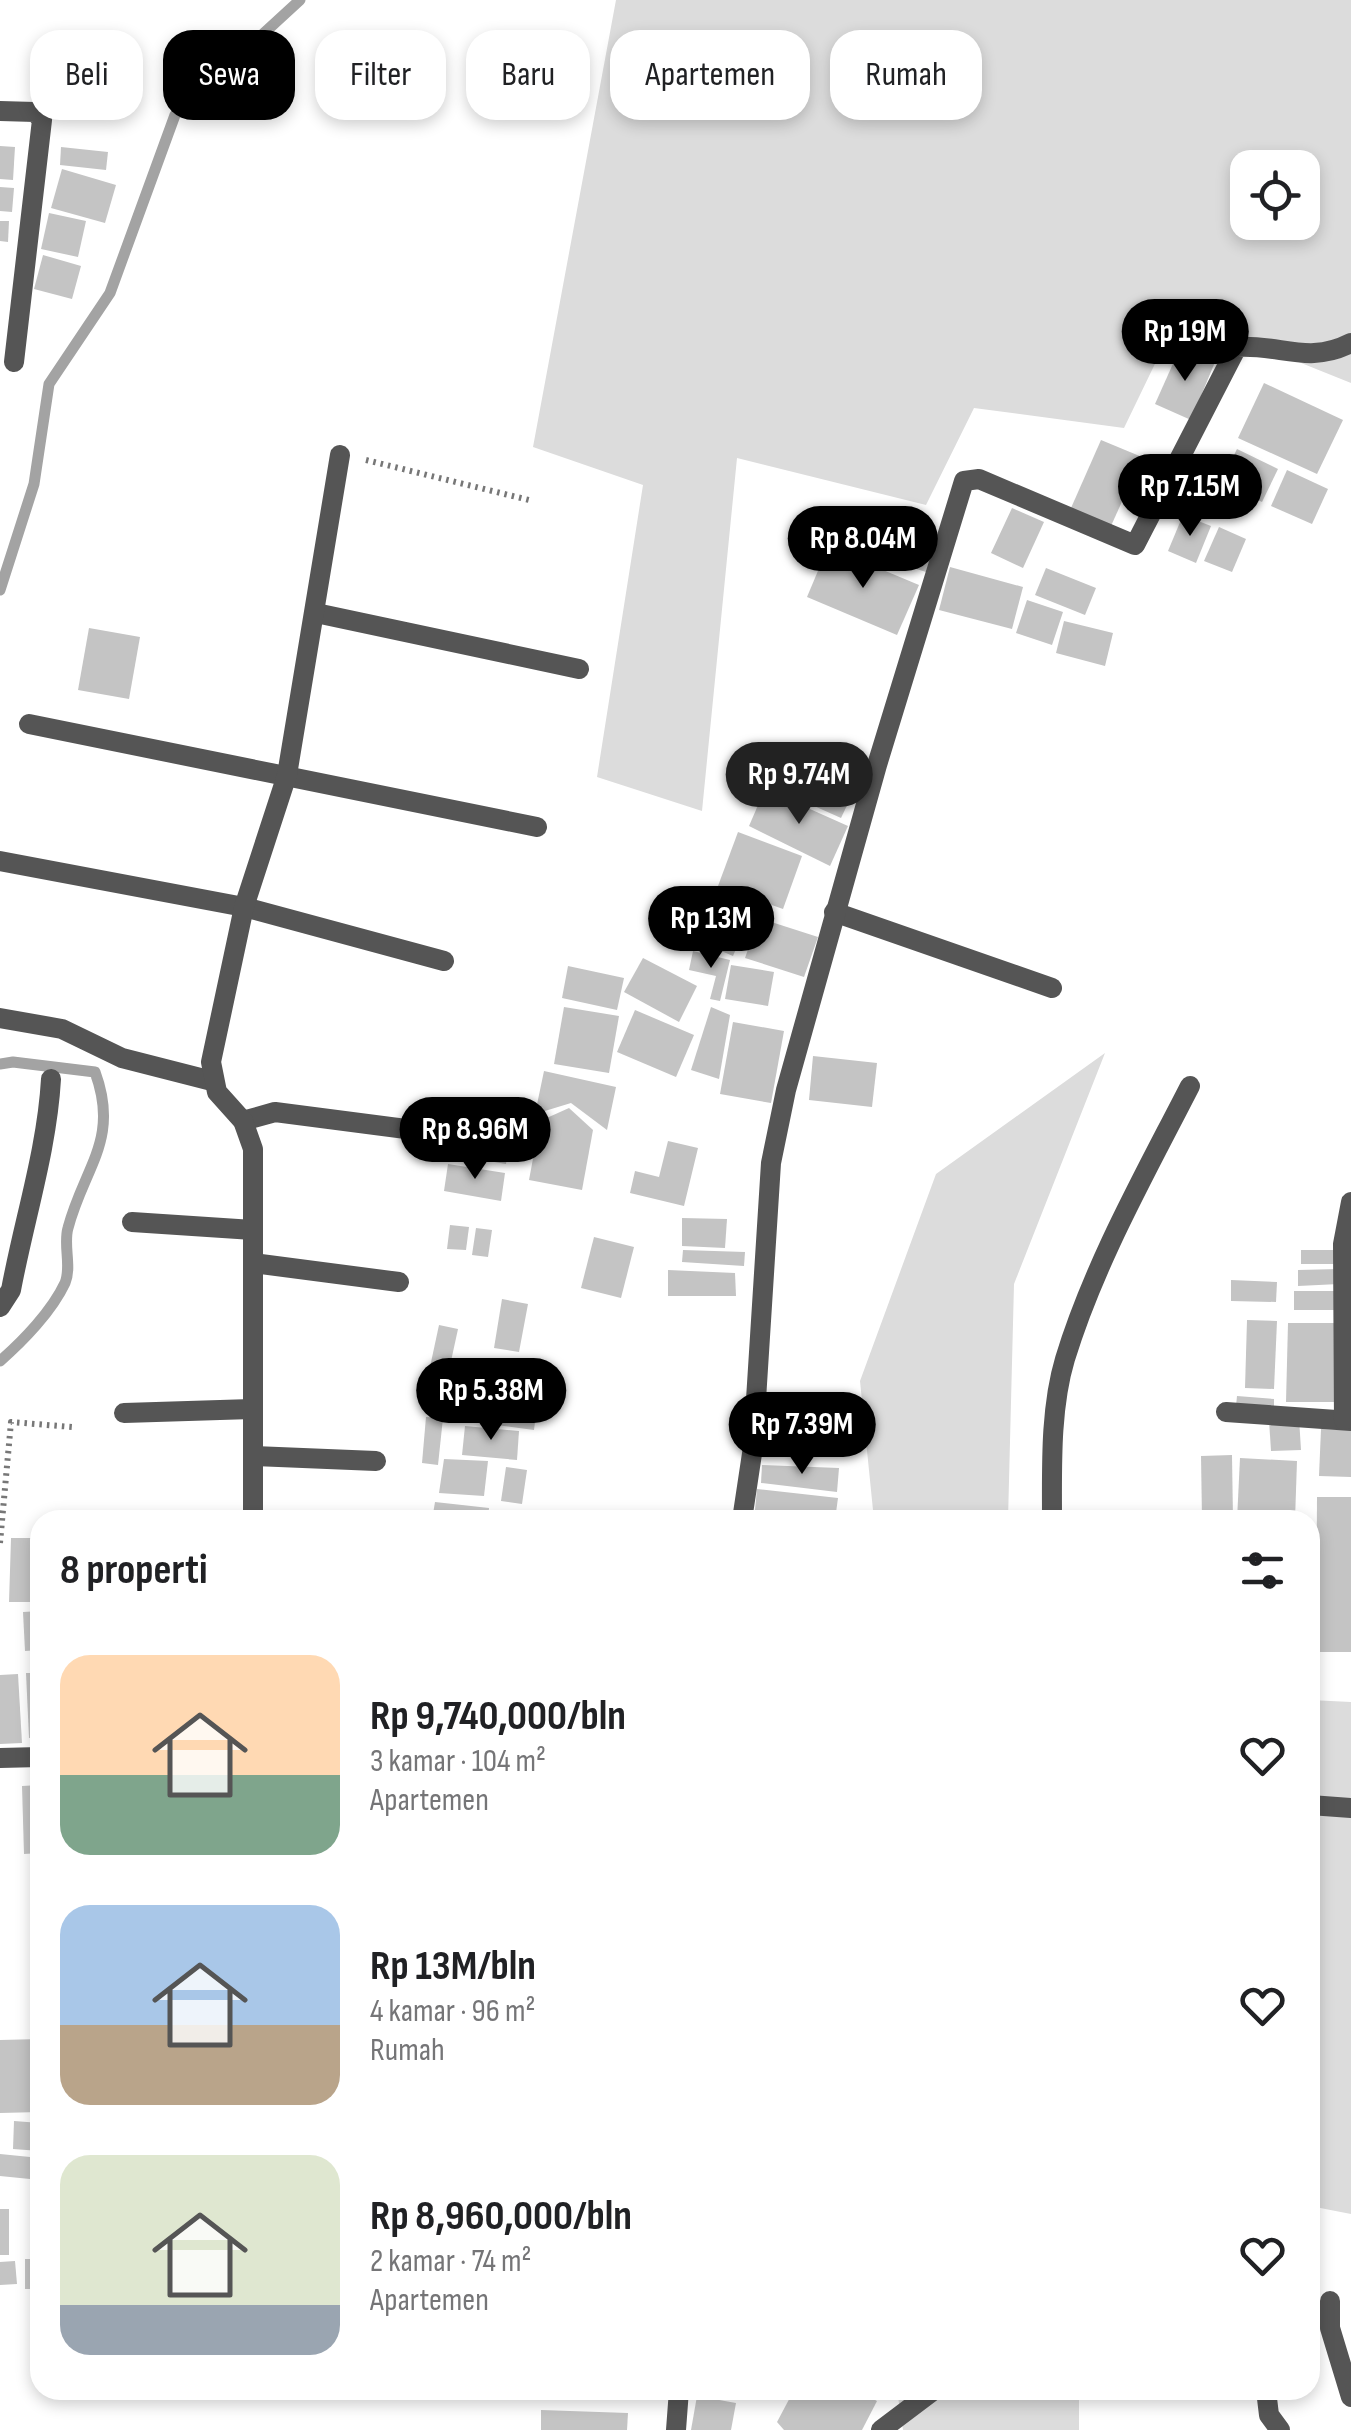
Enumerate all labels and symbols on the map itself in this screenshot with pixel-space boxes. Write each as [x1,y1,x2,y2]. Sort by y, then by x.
pin: Rp 19M [1104,299,1266,384]
pin: Rp 7.15M [1087,454,1293,539]
pin: Rp 8.04M [760,506,966,591]
pin: Rp 9.74M [696,742,902,827]
pin: Rp 13M [630,886,792,971]
pin: Rp 8.96M [372,1097,578,1182]
pin: Rp 5.38M [388,1358,594,1443]
pin: Rp 7.39M [699,1392,905,1477]

